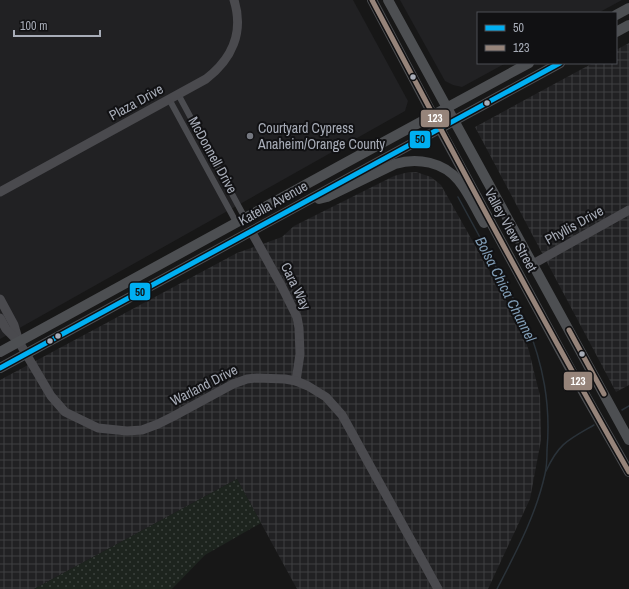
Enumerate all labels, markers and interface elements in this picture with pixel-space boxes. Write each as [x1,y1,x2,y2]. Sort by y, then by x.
scale bar [14,12,100,38]
legend [477,12,617,64]
text: 100 m [20,18,47,34]
text: 50 [513,20,524,36]
text: 123 [513,40,529,56]
unlabelled marker [408,72,418,82]
street label: Plaza Drive [106,80,166,124]
unlabelled marker [482,98,492,108]
line badge: 123 [420,109,450,128]
text: 123 [427,111,443,125]
street label: McDonnell Drive [185,114,241,196]
place label: Courtyard Cypress Anaheim/Orange County [257,119,385,153]
line badge: 50 [409,130,431,149]
marker: Courtyard Cypress Anaheim/Orange County [245,131,255,141]
text: 50 [415,132,425,146]
street label: Katella Avenue [235,177,311,229]
street label: Valley View Street [481,185,541,275]
street label: Phyllis Drive [541,202,607,248]
water label: Bolsa Chica Channel [470,233,542,345]
street label: Cara Way [277,259,315,313]
line badge: 50 [129,282,151,301]
text: 50 [135,285,145,299]
unlabelled marker [53,331,63,341]
unlabelled marker [45,336,55,346]
unlabelled marker [577,349,587,359]
street label: Warland Drive [167,360,241,410]
line badge: 123 [563,371,593,391]
text: 123 [570,374,586,388]

